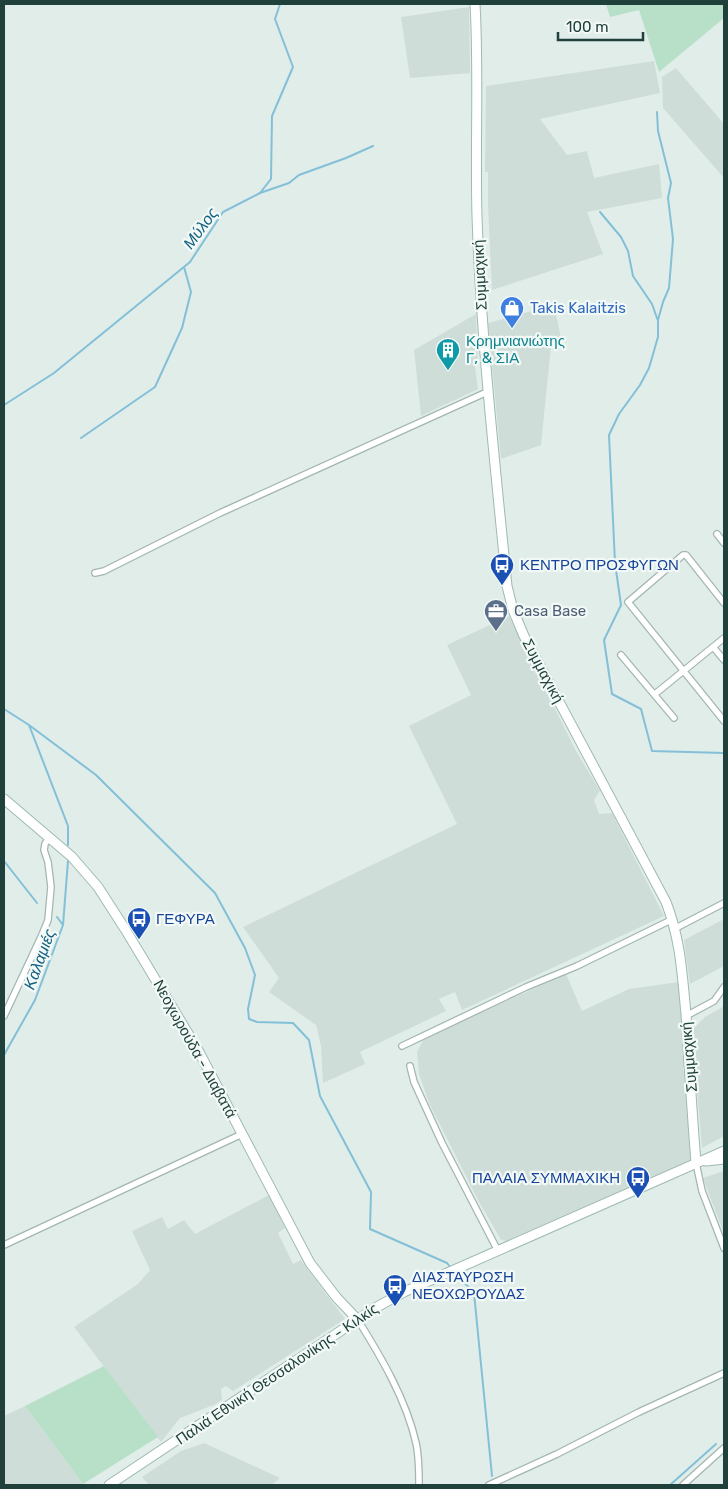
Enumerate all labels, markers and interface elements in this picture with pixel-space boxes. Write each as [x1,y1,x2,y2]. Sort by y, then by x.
scale bar [558,10,643,42]
text: 100 m [566,18,608,36]
water label: Μύλος [179,204,222,253]
street label: Συμμαχική [469,239,491,311]
shop icon: Takis Kalaitzis [499,295,525,329]
place label: Takis Kalaitzis [530,299,626,317]
place label: Κρημνιανιώτης Γ, & ΣΙΑ [466,332,565,367]
building icon: Κρημνιανιώτης Γ, & ΣΙΑ [435,337,461,371]
bus stop icon: ΚΕΝΤΡΟ ΠΡΟΣΦΥΓΩΝ [489,552,515,586]
place label: ΚΕΝΤΡΟ ΠΡΟΣΦΥΓΩΝ [520,556,679,574]
office icon: Casa Base [483,598,509,632]
place label: Casa Base [514,602,586,620]
street label: Συμμαχική [519,636,567,706]
bus stop icon: ΓΕΦΥΡΑ [126,906,152,940]
place label: ΓΕΦΥΡΑ [156,910,215,928]
water label: Καλαμιές [20,926,59,992]
street label: Νεοχωρούδα - Διαβατά [150,977,241,1121]
street label: Συμμαχική [677,1021,701,1093]
bus stop icon: ΠΑΛΑΙΑ ΣΥΜΜΑΧΙΚΗ [625,1165,651,1199]
place label: ΠΑΛΑΙΑ ΣΥΜΜΑΧΙΚΗ [472,1169,620,1187]
place label: ΔΙΑΣΤΑΥΡΩΣΗ ΝΕΟΧΩΡΟΥΔΑΣ [412,1268,525,1303]
bus stop icon: ΔΙΑΣΤΑΥΡΩΣΗ ΝΕΟΧΩΡΟΥΔΑΣ [382,1273,408,1307]
street label: Παλιά Εθνική Θεσσαλονίκης - Κιλκίς [173,1299,381,1449]

